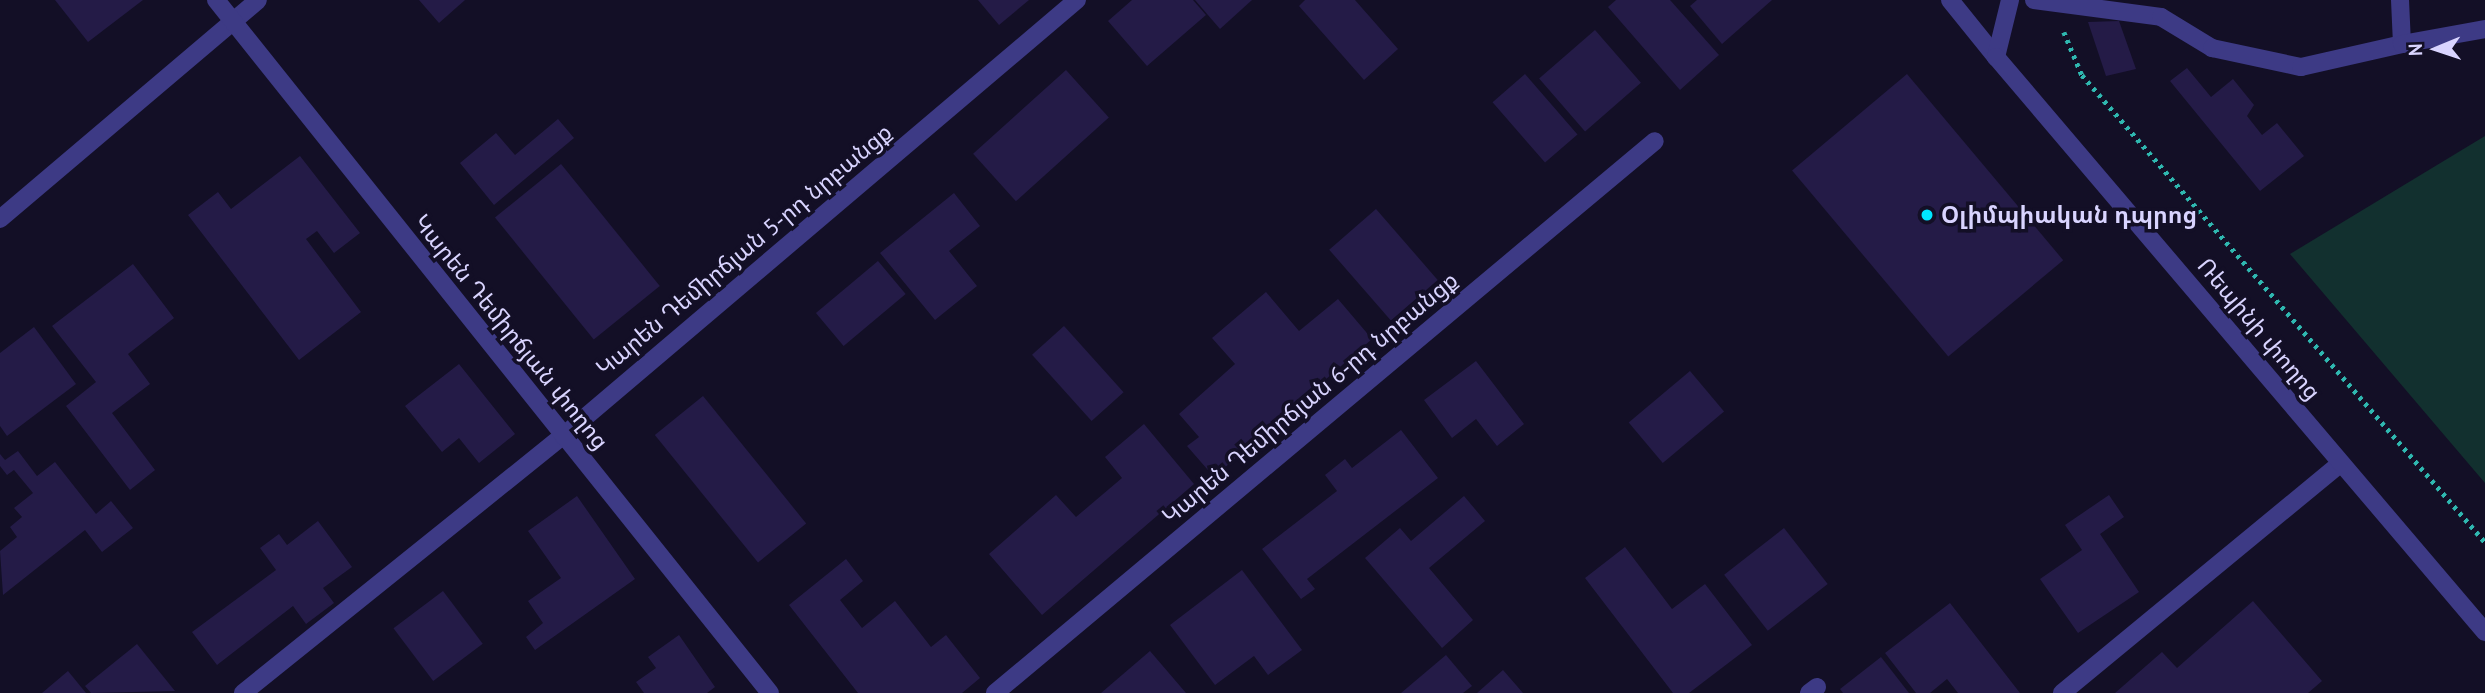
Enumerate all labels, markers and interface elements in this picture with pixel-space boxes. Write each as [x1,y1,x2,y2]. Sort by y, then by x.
north arrow [2401,14,2471,84]
text: N [2403,43,2427,56]
street label: Կարեն Դեմիրճյան 5-րդ նրբանցք [591,118,897,382]
place label: Օլիմպիական դպրոց [1941,201,2197,229]
marker: Օլիմպիական դպրոց [1919,207,1935,223]
street label: Կարեն Դեմիրճյան փողոց [408,209,614,455]
street label: Ռեպինի փողոց [2192,252,2326,406]
street label: Կարեն Դեմիրճյան 6-րդ նրբանցք [1157,266,1463,530]

